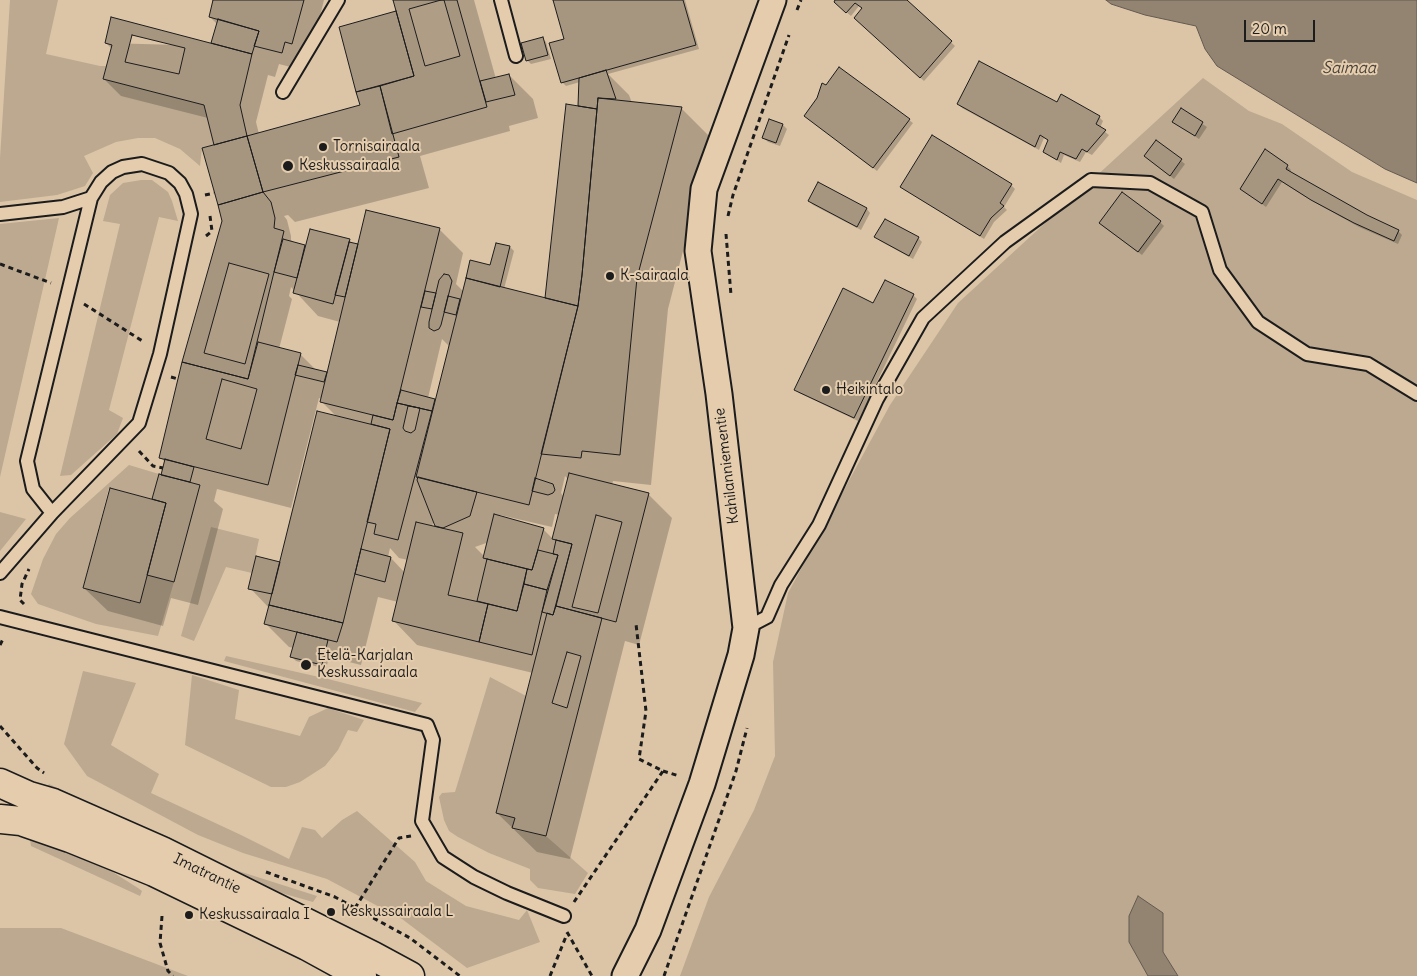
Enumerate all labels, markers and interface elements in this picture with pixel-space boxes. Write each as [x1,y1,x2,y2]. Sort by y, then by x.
scale bar [1247,10,1318,42]
text: 20 m [1252,19,1287,38]
water label: Saimaa [1322,58,1376,78]
place label: Tornisairaala [333,138,420,156]
marker: Tornisairaala [317,141,329,153]
place label: Keskussairaala [299,157,400,175]
marker: Keskussairaala [281,159,295,173]
place label: K-sairaala [620,267,689,285]
marker: K-sairaala [604,270,616,282]
place label: Heikintalo [836,381,903,399]
marker: Heikintalo [820,384,832,396]
street label: Kahilanniementie [711,407,743,525]
place label: Etelä-Karjalan Keskussairaala [317,647,418,682]
marker: Etelä-Karjalan Keskussairaala [299,658,313,672]
street label: Imatrantie [170,850,244,898]
place label: Keskussairaala L [341,903,453,921]
place label: Keskussairaala I [199,906,310,924]
marker: Keskussairaala L [325,906,337,918]
marker: Keskussairaala I [183,909,195,921]

